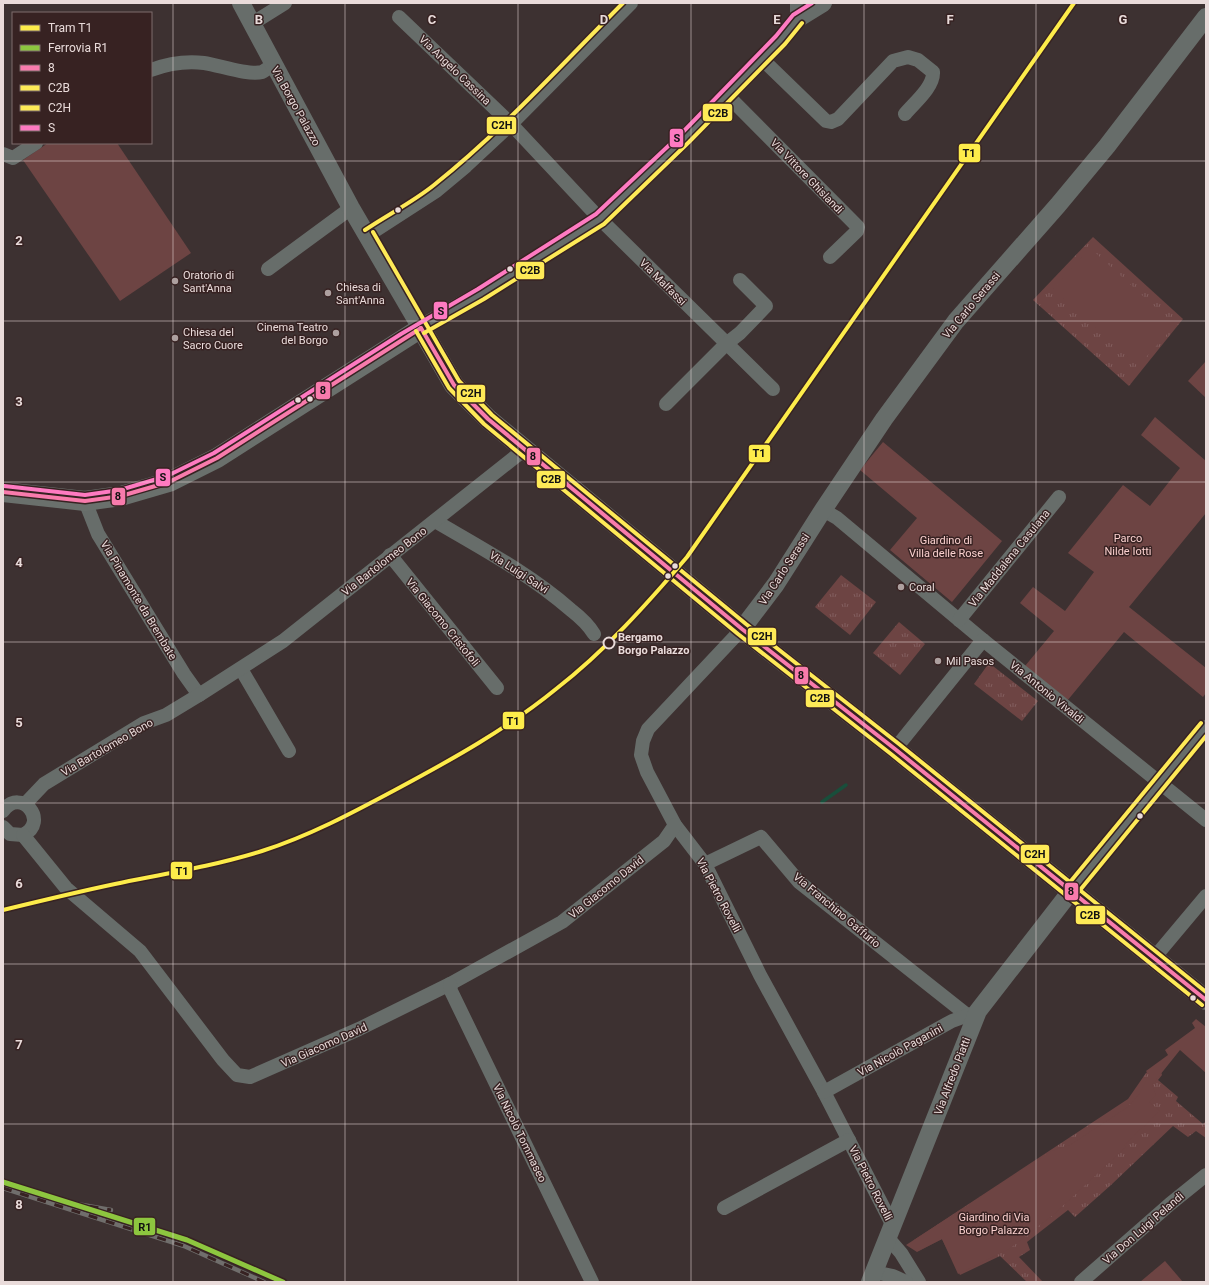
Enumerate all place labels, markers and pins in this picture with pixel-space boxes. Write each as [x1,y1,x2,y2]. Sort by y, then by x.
unlabelled marker [393,205,403,215]
unlabelled marker [505,264,515,274]
place label: Oratorio di Sant'Anna [183,269,234,295]
marker: Oratorio di Sant'Anna [170,276,180,286]
place label: Chiesa di Sant'Anna [336,281,385,307]
marker: Chiesa di Sant'Anna [323,288,333,298]
place label: Cinema Teatro del Borgo [257,321,328,347]
place label: Chiesa del Sacro Cuore [183,326,243,352]
marker: Cinema Teatro del Borgo [331,328,341,338]
marker: Chiesa del Sacro Cuore [170,333,180,343]
unlabelled marker [305,394,315,404]
unlabelled marker [293,395,303,405]
unlabelled marker [670,561,680,571]
unlabelled marker [663,571,673,581]
place label: Coral [909,581,935,594]
marker: Coral [896,582,906,592]
place label: Bergamo Borgo Palazzo [618,631,689,657]
marker: Bergamo Borgo Palazzo [602,636,616,650]
place label: Mil Pasos [946,655,994,668]
marker: Mil Pasos [933,656,943,666]
unlabelled marker [1135,811,1145,821]
unlabelled marker [1188,993,1198,1003]

